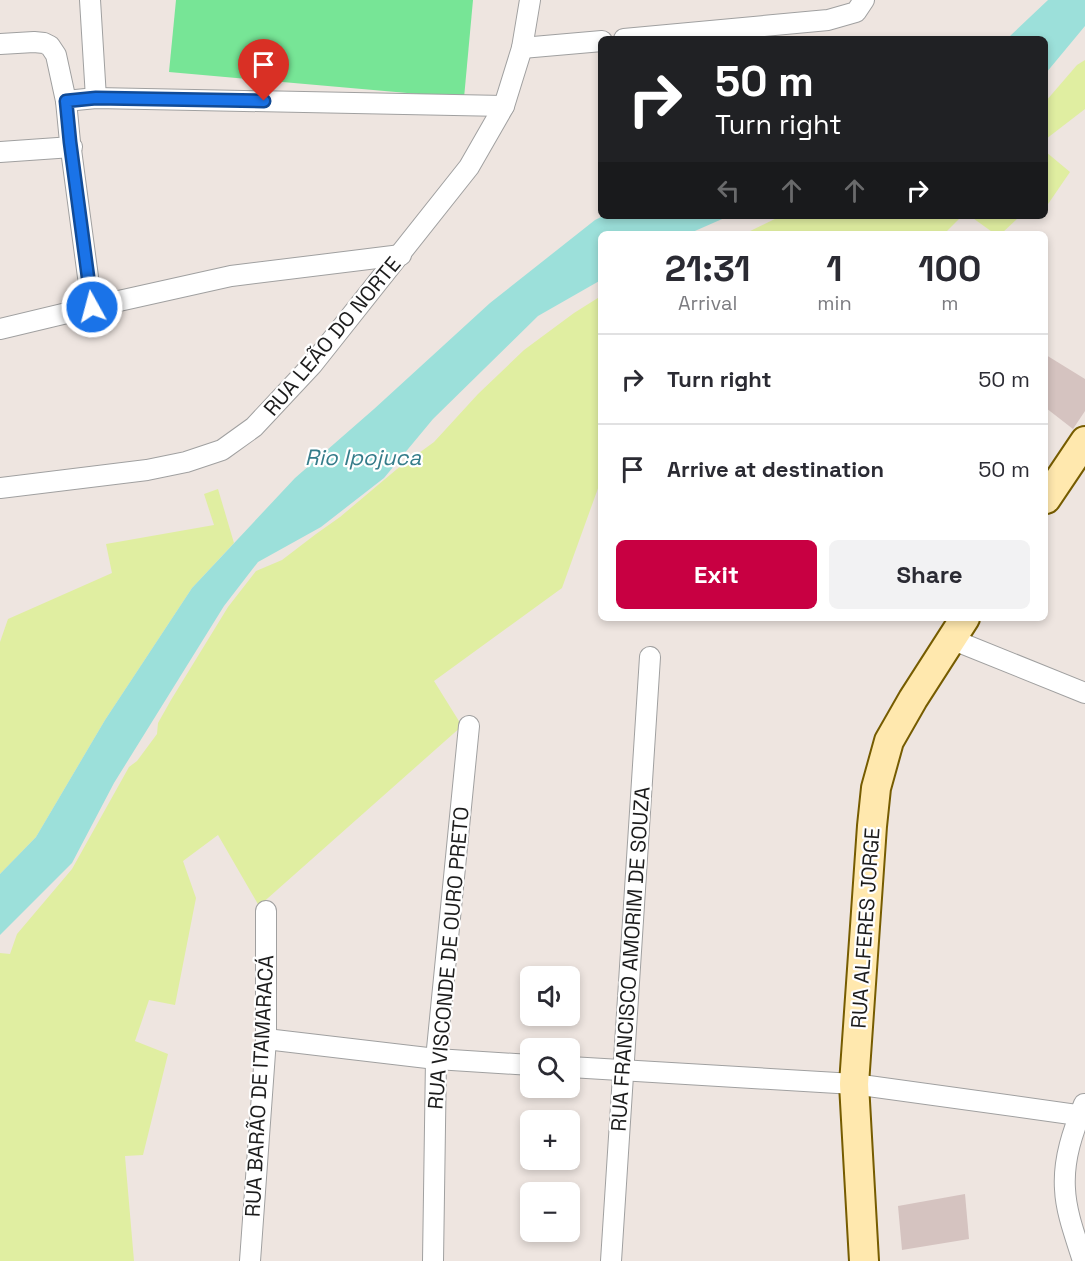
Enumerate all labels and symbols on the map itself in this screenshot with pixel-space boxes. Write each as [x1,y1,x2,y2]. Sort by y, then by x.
pin [238,39,289,101]
street label: RUA LEÃO DO NORTE [258,251,406,421]
position arrow [60,275,124,339]
water label: Rio Ipojuca [305,443,422,471]
street label: RUA FRANCISCO AMORIM DE SOUZA [604,786,656,1132]
street label: RUA VISCONDE DE OURO PRETO [421,805,475,1111]
street label: RUA ALFERES JORGE [845,827,885,1029]
street label: RUA BARÃO DE ITAMARACÁ [239,954,279,1218]

